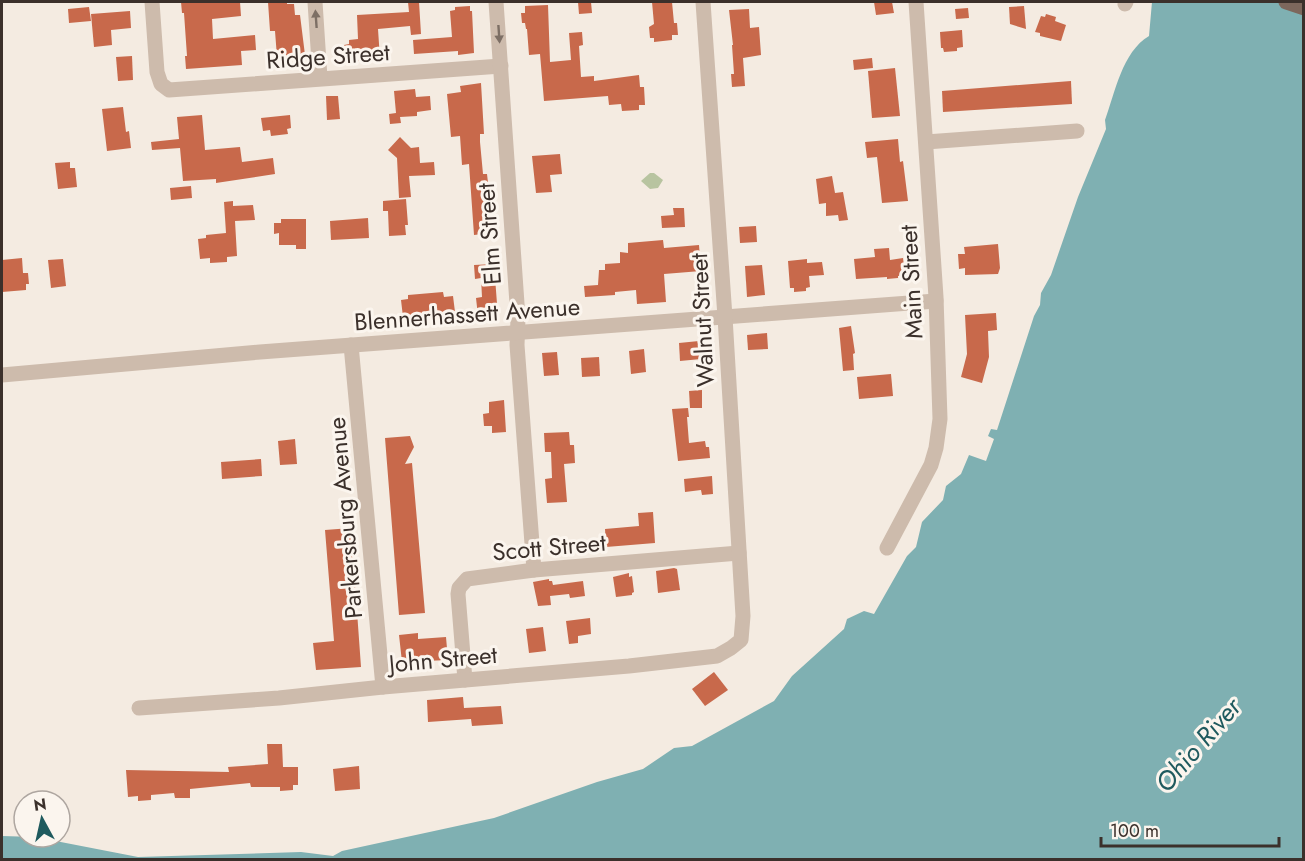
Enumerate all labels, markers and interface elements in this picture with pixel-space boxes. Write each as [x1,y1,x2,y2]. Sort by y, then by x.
one-way arrow [311,9,321,28]
one-way arrow [494,24,503,43]
street label: Ridge Street [265,34,391,78]
street label: Elm Street [468,182,510,286]
street label: Main Street [891,224,931,340]
street label: Walnut Street [681,252,723,388]
street label: Blennerhassett Avenue [353,289,581,339]
street label: Parkersburg Avenue [319,416,371,620]
street label: Scott Street [491,525,607,569]
street label: John Street [384,637,499,681]
water label: Ohio River [1146,688,1251,801]
north arrow [12,789,72,849]
text: N [32,792,48,817]
scale bar [1101,810,1280,848]
text: 100 m [1110,818,1159,844]

